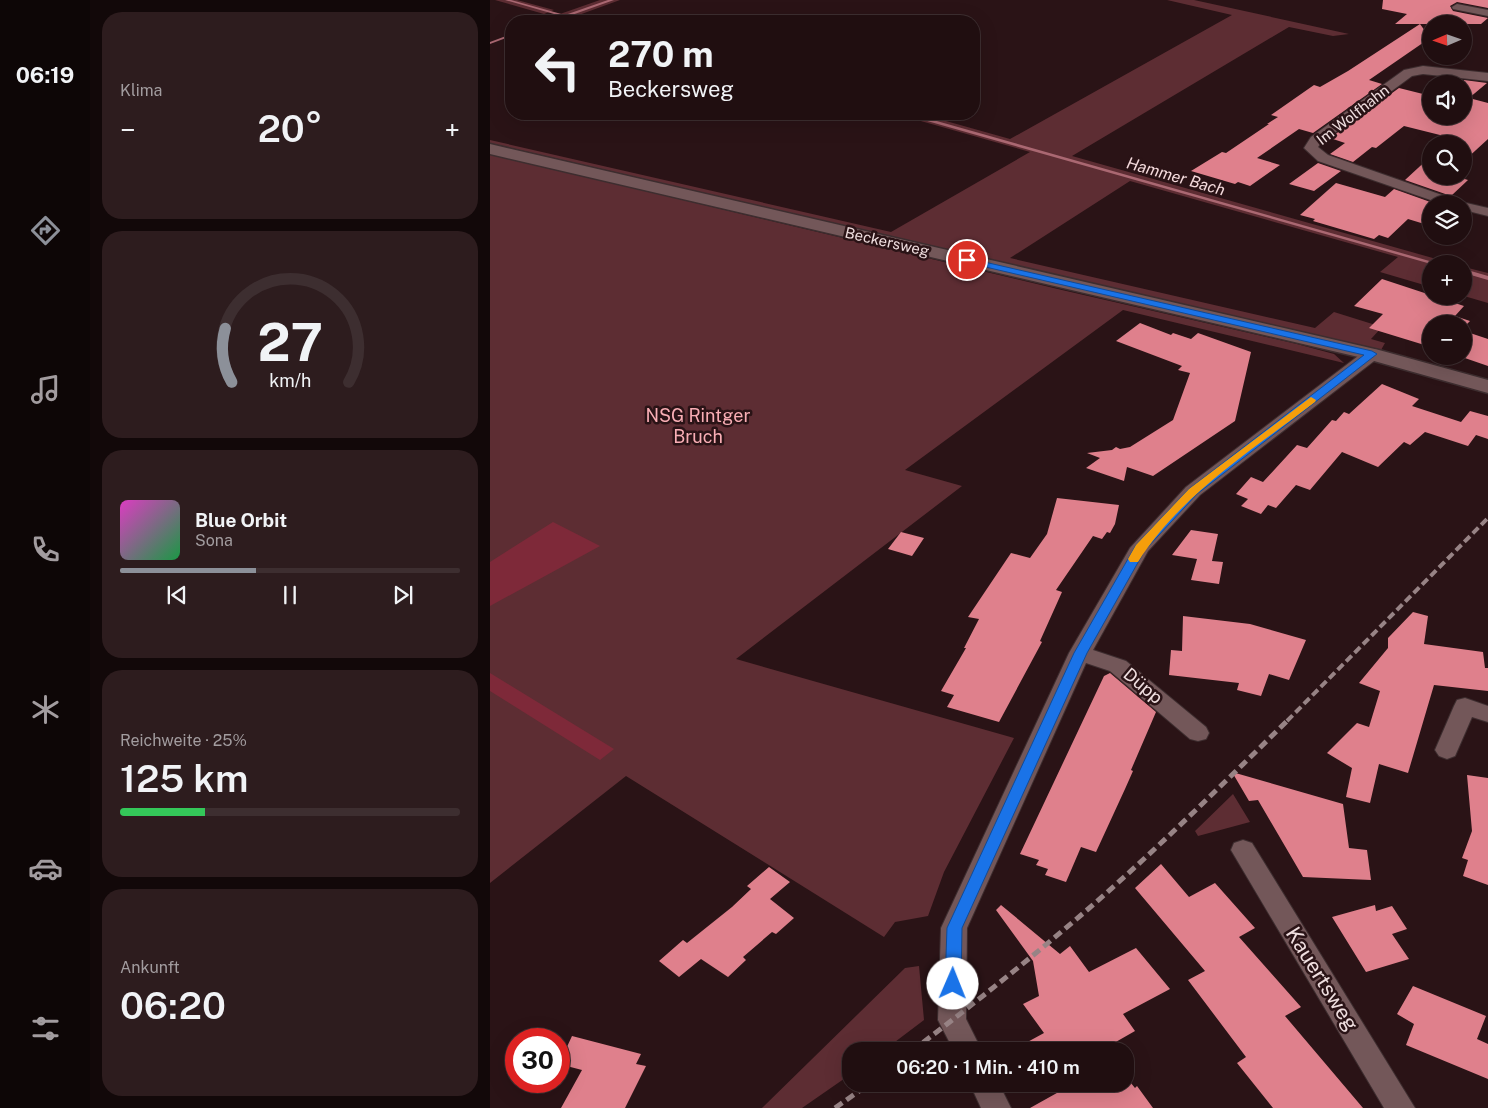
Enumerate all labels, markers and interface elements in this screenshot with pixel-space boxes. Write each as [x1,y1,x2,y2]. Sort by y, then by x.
north arrow [1422,15,1472,65]
map controls [1422,15,1472,365]
text: 270 m [608,34,714,75]
icon: left [525,35,590,100]
text: 06:19 [16,62,74,88]
button: sound [1422,75,1472,125]
text: Beckersweg [608,76,734,102]
text: Klima [120,81,162,100]
street label: Im Wolfhahn [1313,81,1392,148]
text: 20° [257,106,323,151]
text: − [120,113,136,146]
text: + [444,113,460,146]
button: search [1422,135,1472,185]
water label: Hammer Bach [1124,153,1227,200]
button: layers [1422,195,1472,245]
icon: directions [28,213,63,248]
street label: Beckersweg [843,224,931,259]
pin [946,239,988,281]
icon: arrive [953,246,981,274]
button: + [1422,255,1472,305]
text: 27 [257,312,323,373]
button: − [1422,315,1472,365]
text: km/h [269,370,311,391]
icon: music [28,372,63,407]
park label: NSG Rintger Bruch [646,405,750,447]
text: Blue Orbit [195,509,287,531]
text: Sona [195,531,233,550]
icon: phone [28,532,63,567]
icon: previous [163,581,191,609]
icon: pause [276,581,304,609]
icon: next [389,581,417,609]
street label: Düpp [1120,663,1167,708]
icon: climate [28,692,63,727]
text: Reichweite · 25% [120,731,247,750]
text: 125 km [120,756,249,801]
icon: car [28,851,63,886]
street label: Kauertsweg [1281,922,1364,1035]
position arrow [926,957,978,1009]
text: Ankunft [120,958,180,977]
text: 06:20 [120,983,226,1028]
icon: filters [28,1011,63,1046]
speed limit sign: 30 [505,1028,570,1093]
text: 06:20 · 1 Min. · 410 m [896,1056,1080,1078]

